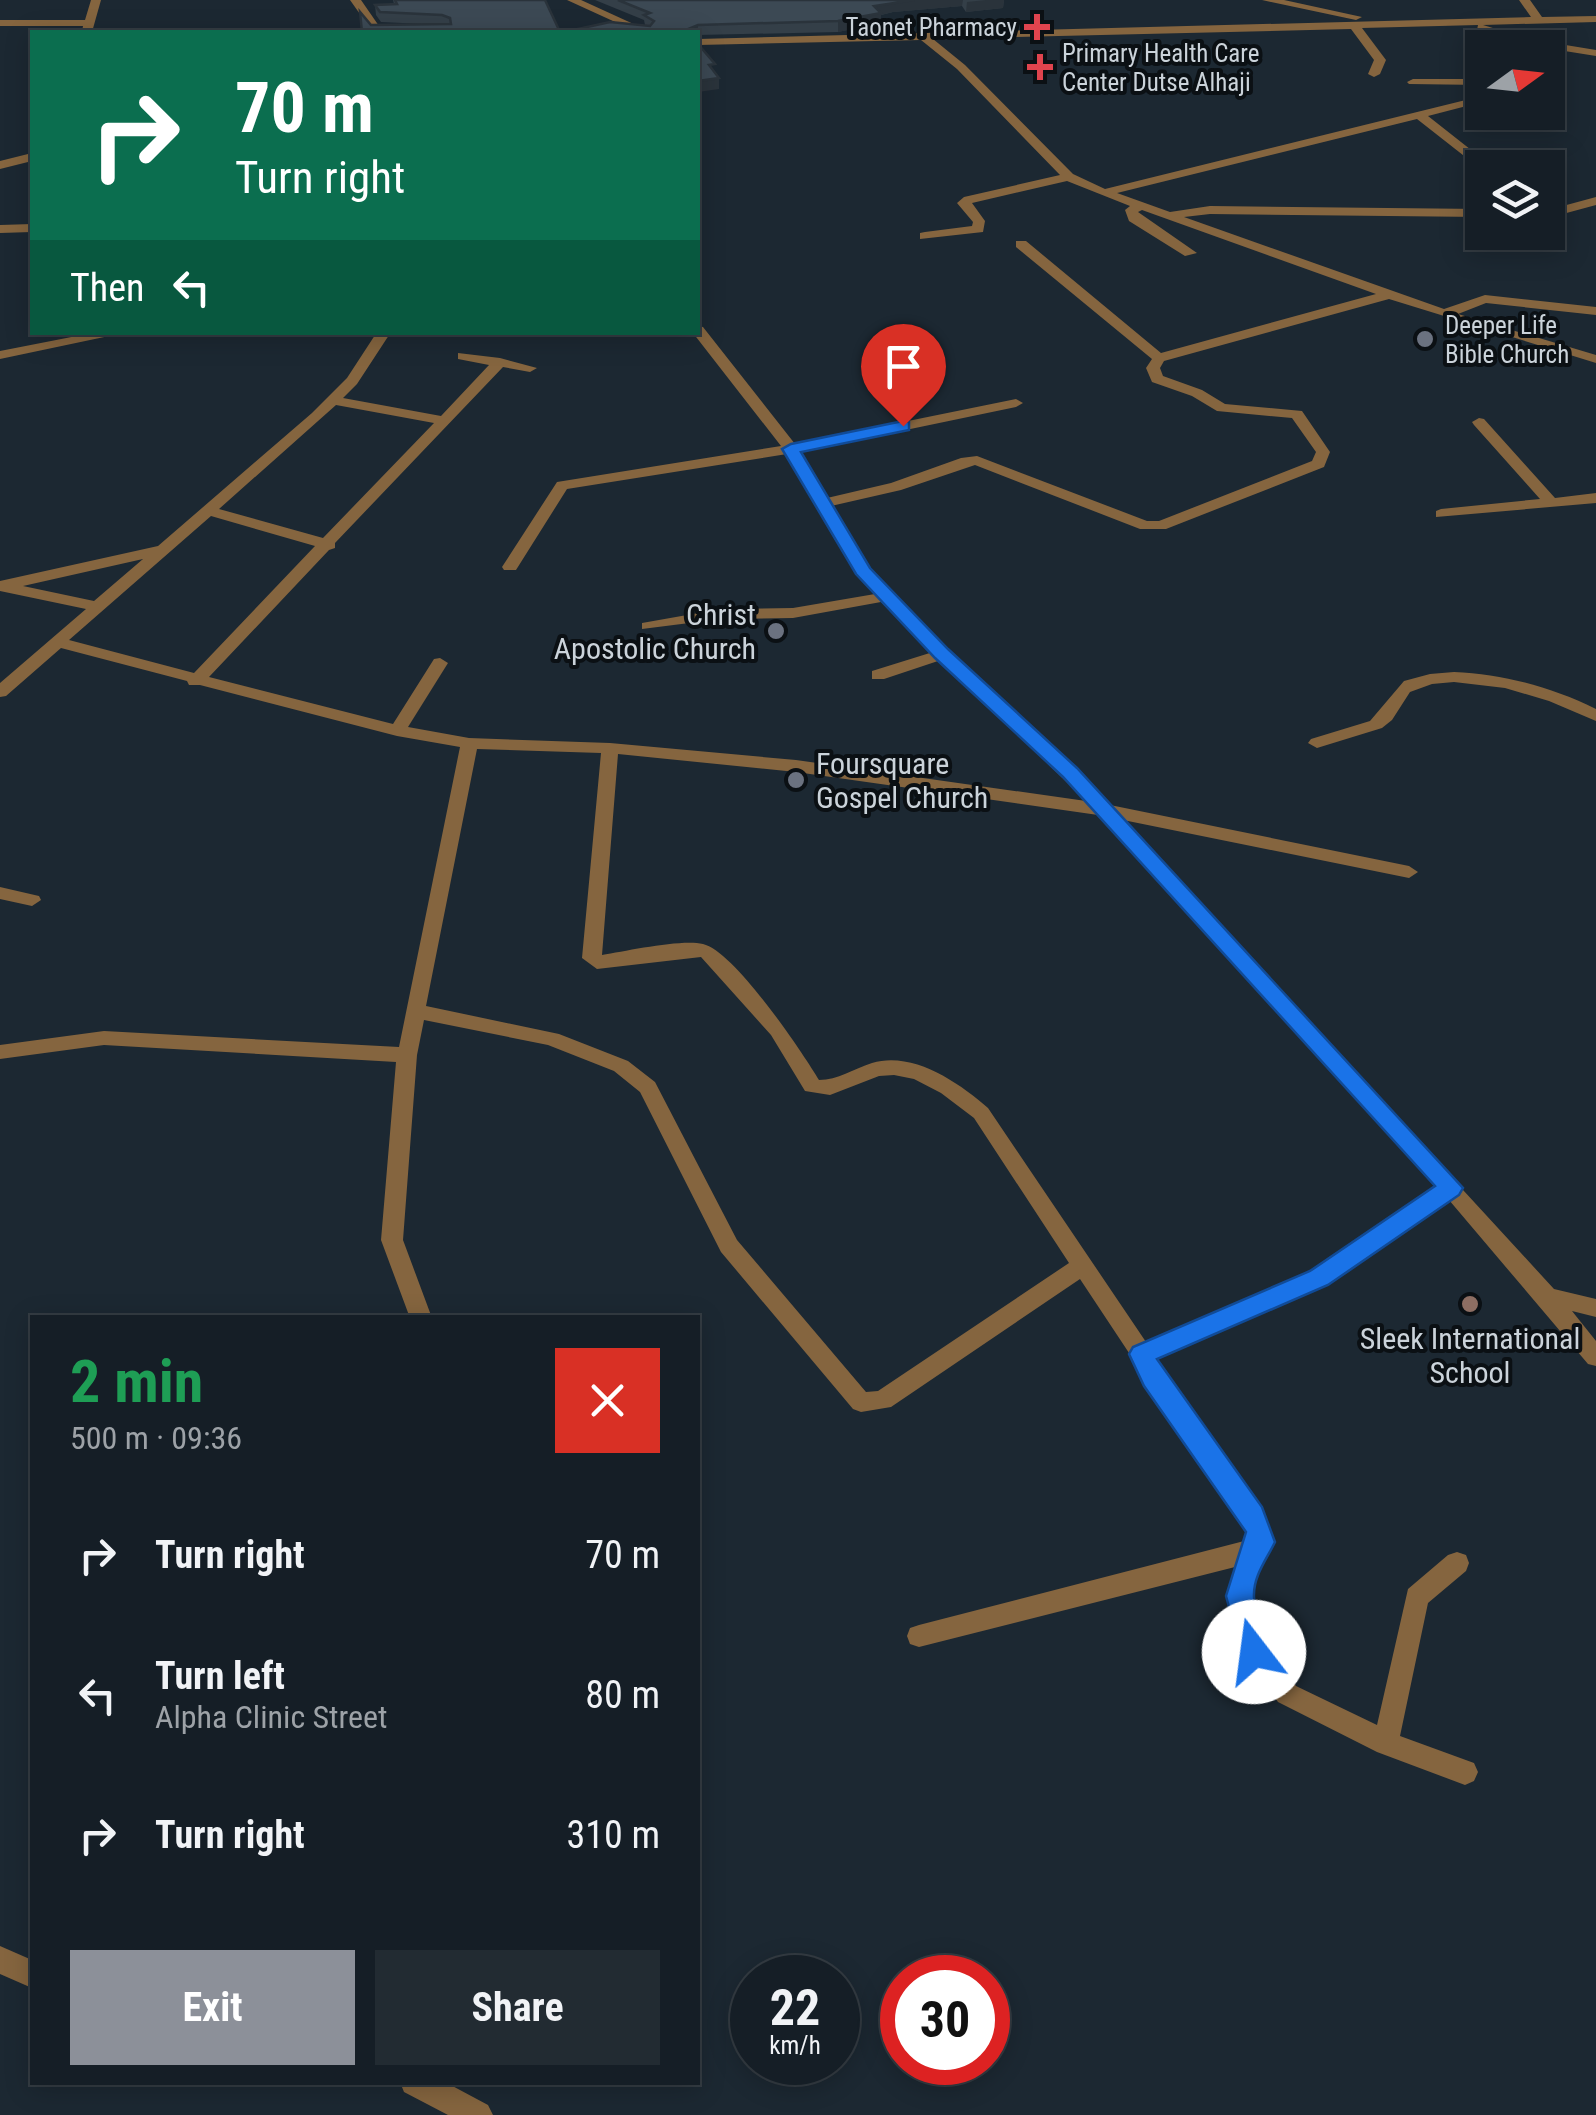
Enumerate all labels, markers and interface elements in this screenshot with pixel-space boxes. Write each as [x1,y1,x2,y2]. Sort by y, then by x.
place label: Taonet Pharmacy [846,13,1017,42]
marker: Taonet Pharmacy [1026,16,1048,38]
north arrow [1465,30,1565,130]
map controls [1465,30,1565,250]
place label: Primary Health Care Center Dutse Alhaji [1062,39,1259,97]
marker: Primary Health Care Center Dutse Alhaji [1027,54,1053,80]
text: 70 m [235,67,374,149]
icon: right [70,70,200,200]
button: layers [1465,150,1565,250]
text: Turn right [235,151,405,204]
icon: left [164,260,219,315]
text: Then [70,266,144,310]
place label: Deeper Life Bible Church [1445,311,1569,369]
pin [861,324,946,427]
marker: Deeper Life Bible Church [1414,328,1436,350]
icon: arrive [876,339,931,394]
place label: Christ Apostolic Church [554,597,756,666]
marker: Christ Apostolic Church [765,620,787,642]
place label: Foursquare Gospel Church [816,746,988,815]
marker: Foursquare Gospel Church [785,769,807,791]
marker: Sleek International School [1459,1293,1481,1315]
place label: Sleek International School [1360,1321,1580,1390]
text: 2 min [70,1346,203,1417]
button: close [555,1348,660,1453]
text: 500 m · 09:36 [70,1419,242,1457]
icon: right [70,1528,125,1583]
text: Turn right [155,1533,305,1577]
text: 70 m [585,1533,660,1577]
position arrow [1202,1600,1306,1704]
text: Turn left [155,1654,285,1698]
icon: left [70,1668,125,1723]
text: 80 m [585,1673,660,1717]
text: Alpha Clinic Street [155,1698,387,1736]
icon: right [70,1808,125,1863]
text: Turn right [155,1813,305,1857]
text: 310 m [566,1813,660,1857]
button: Exit [70,1950,355,2065]
button: Share [375,1950,660,2065]
speed limit sign: 30 [880,1955,1010,2085]
text: 22 [770,1979,820,2037]
text: km/h [769,2031,821,2060]

